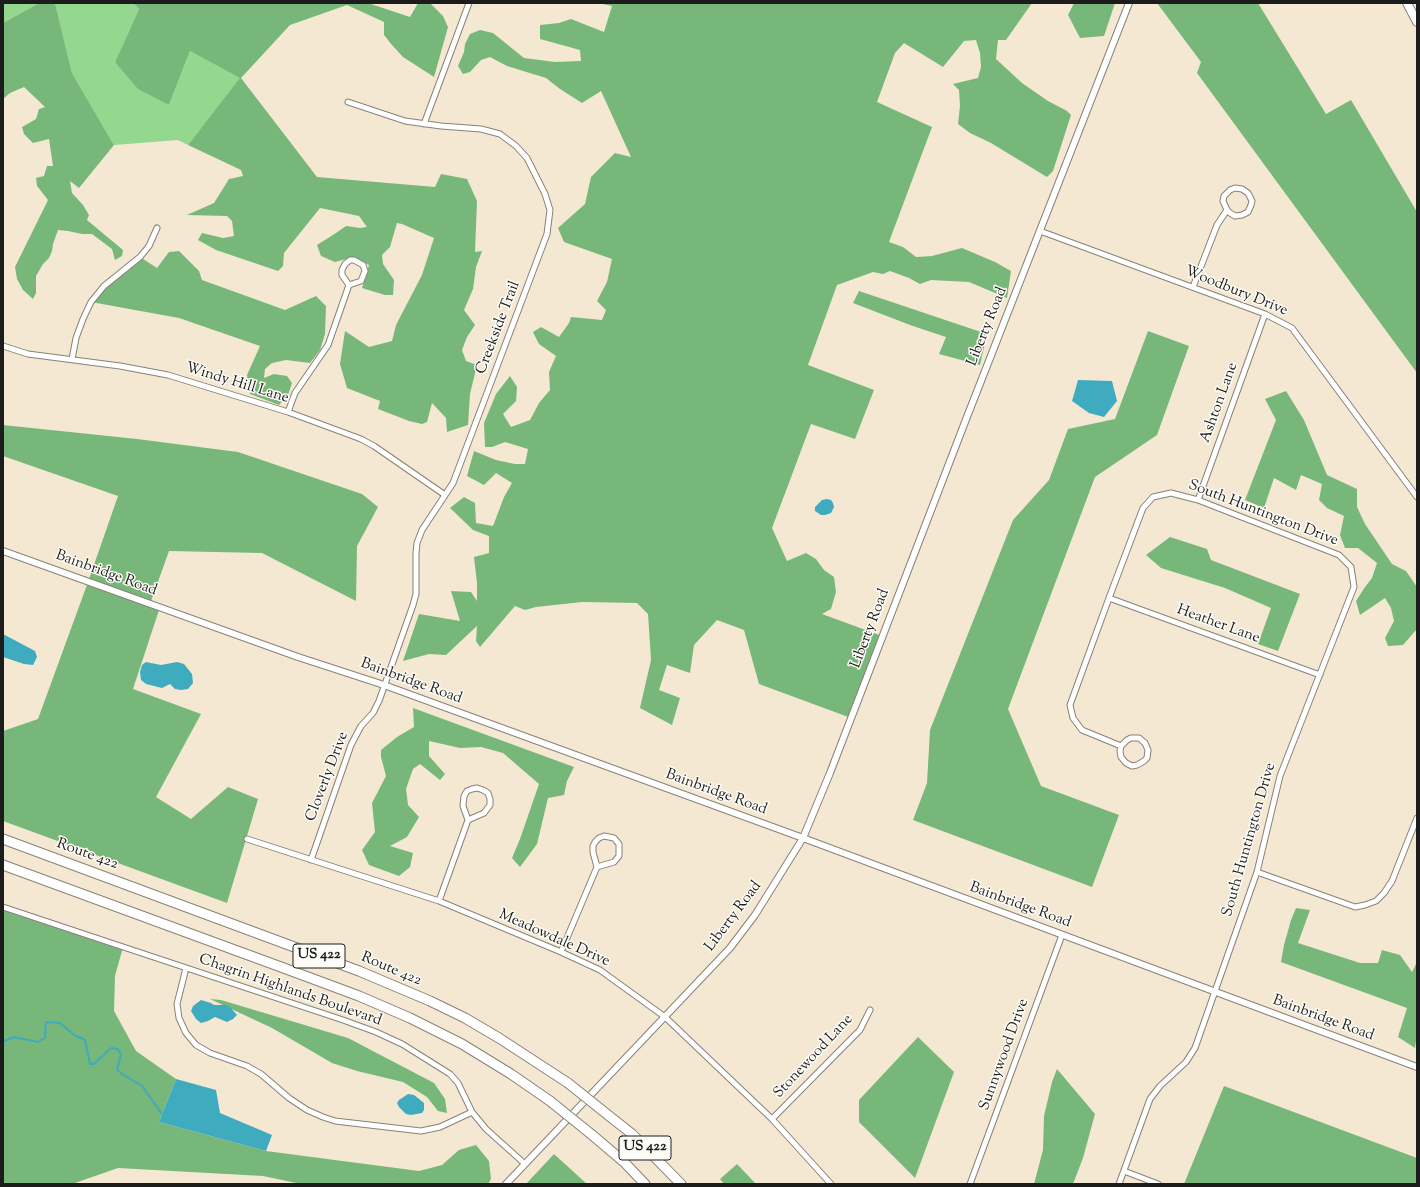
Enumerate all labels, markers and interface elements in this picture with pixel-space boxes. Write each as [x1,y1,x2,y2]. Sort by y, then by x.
street label: Woodbury Drive [1182,263,1290,321]
street label: Creekside Trail [473,279,525,377]
street label: Liberty Road [964,285,1012,369]
street label: Windy Hill Lane [183,360,291,408]
street label: Ashton Lane [1197,361,1243,445]
street label: South Huntington Drive [1186,477,1340,551]
street label: Bainbridge Road [53,547,159,601]
street label: Liberty Road [848,587,894,671]
street label: Heather Lane [1174,602,1262,648]
street label: Bainbridge Road [358,655,464,709]
street label: Cloverly Drive [303,730,353,824]
street label: South Huntington Drive [1219,761,1281,919]
street label: Bainbridge Road [663,766,769,820]
street label: Route 422 [54,836,120,874]
street label: Liberty Road [702,878,766,956]
street label: Bainbridge Road [967,879,1073,933]
street label: Meadowdale Drive [496,906,612,972]
road number: US 422 [293,944,345,968]
street label: Route 422 [358,949,424,991]
street label: Chagrin Highlands Boulevard [196,951,384,1031]
street label: Bainbridge Road [1270,992,1376,1046]
street label: Sunnywood Drive [976,997,1034,1113]
street label: Stonewood Lane [770,1011,858,1103]
road number: US 422 [619,1136,671,1160]

